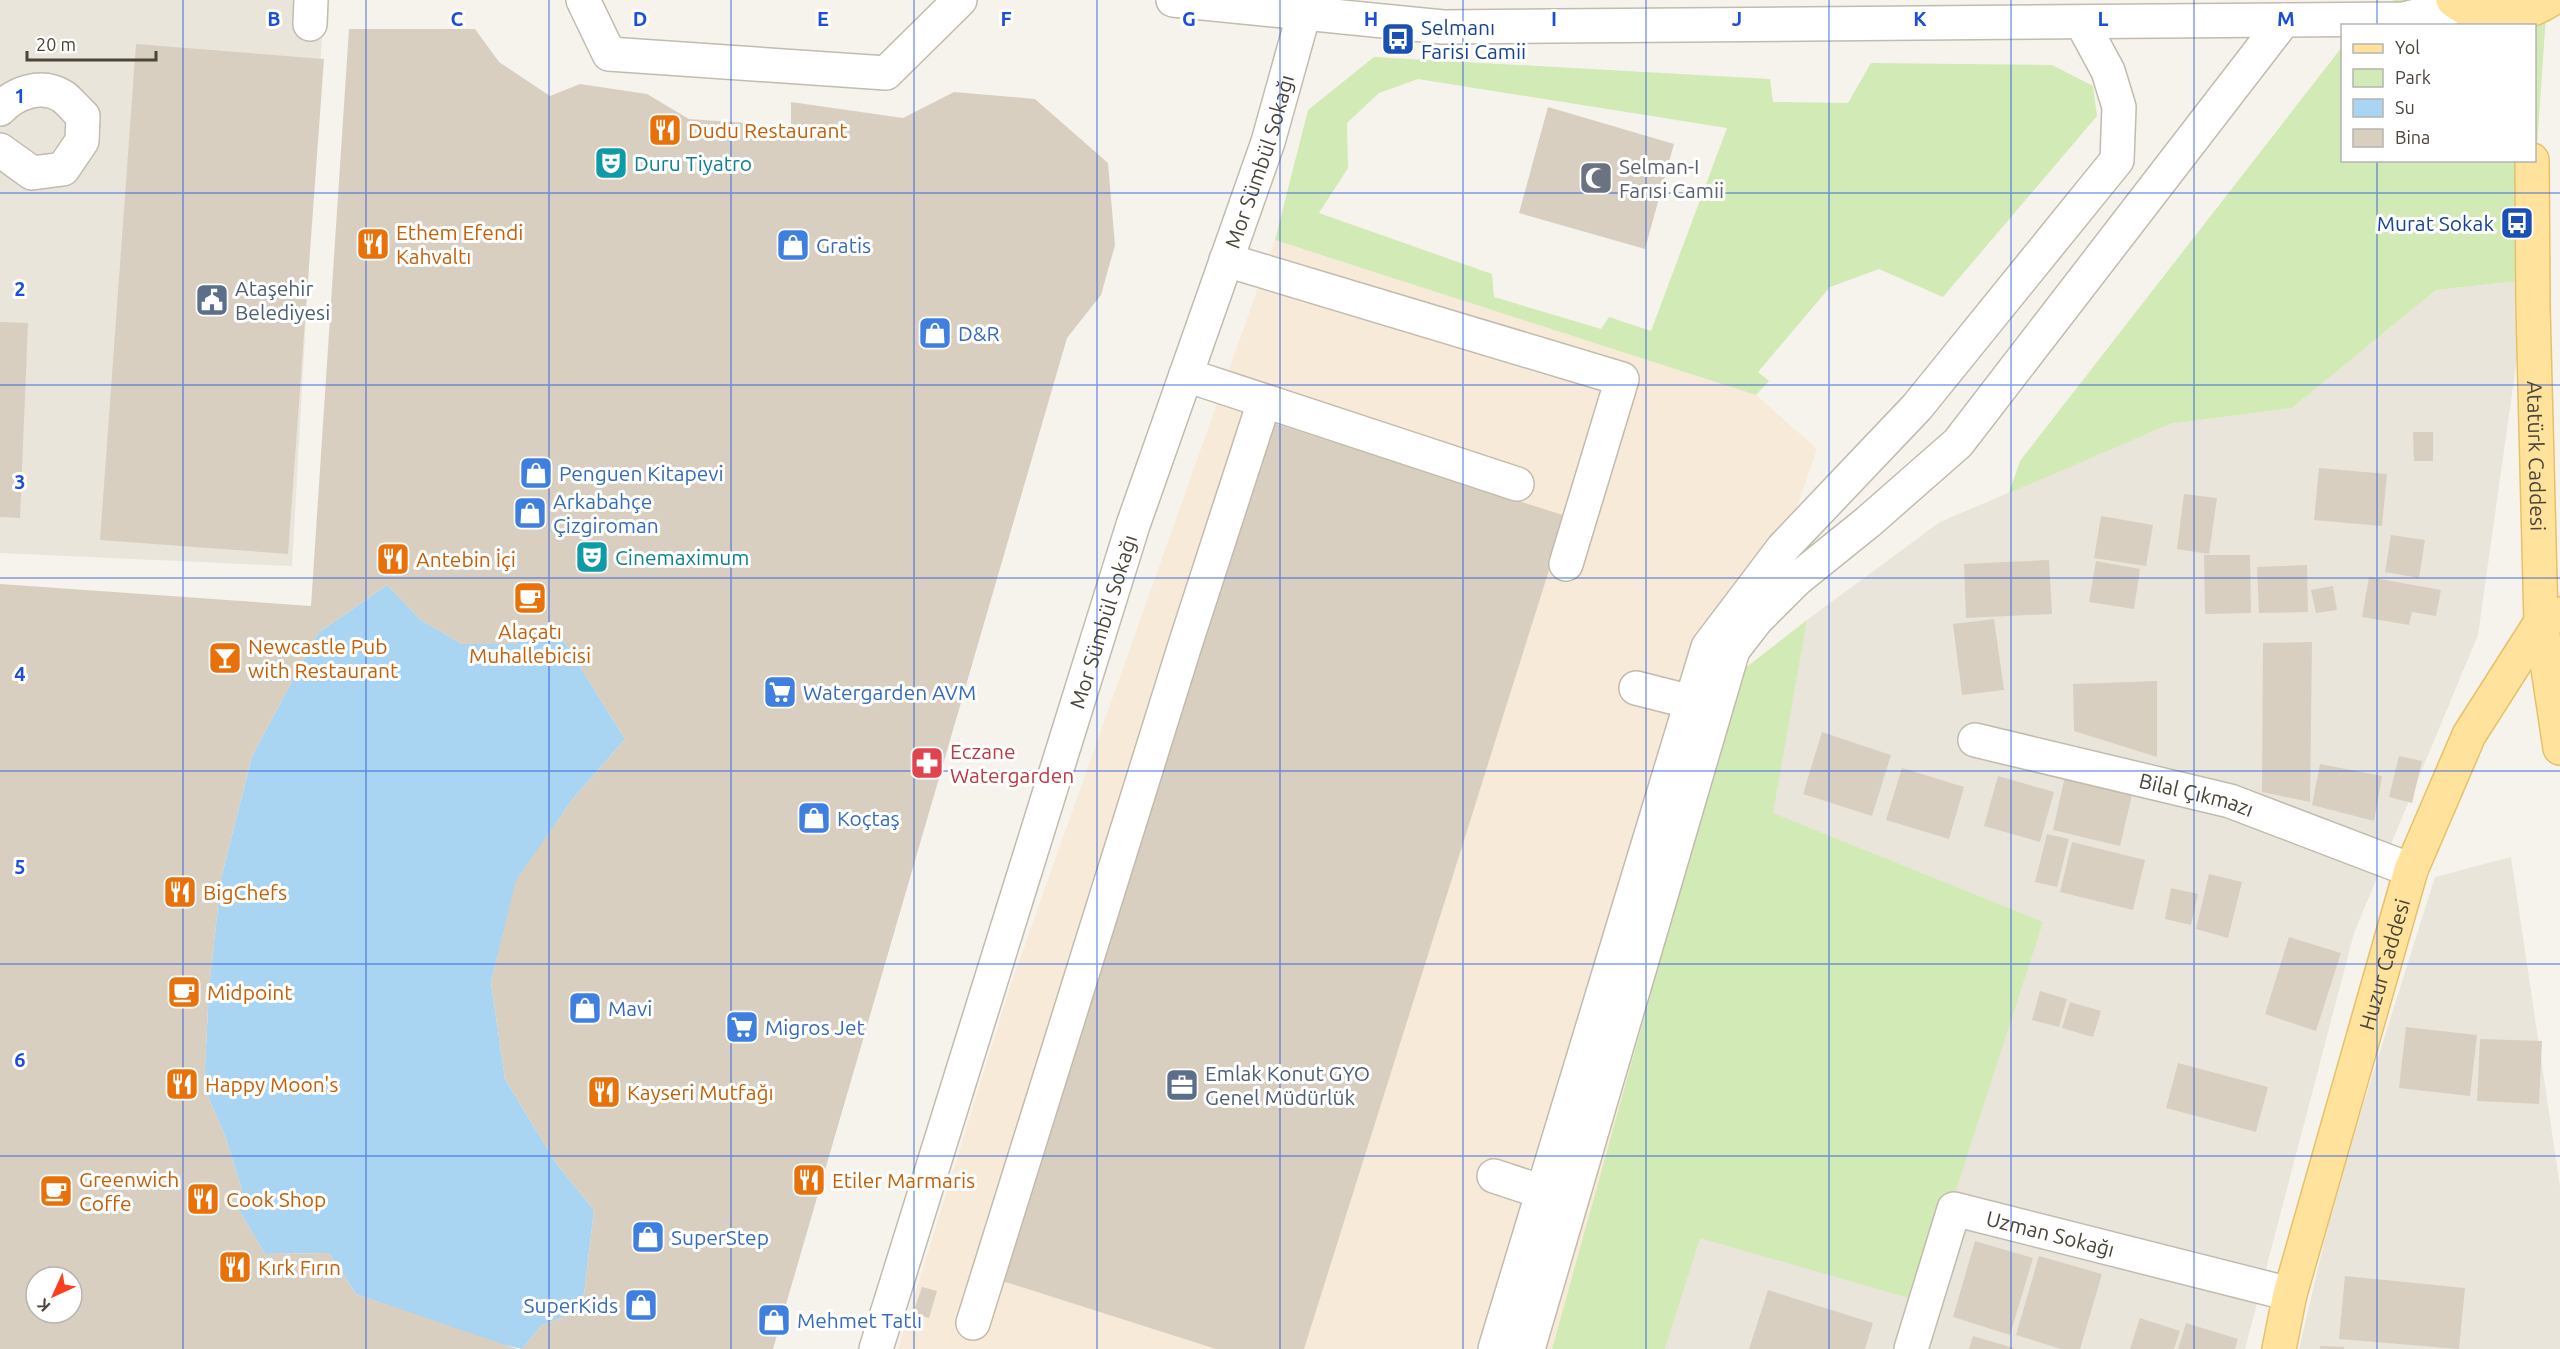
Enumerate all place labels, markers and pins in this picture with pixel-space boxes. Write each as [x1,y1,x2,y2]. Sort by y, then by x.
place label: Selmanı Farisi Camii [1421,15,1526,63]
bus stop icon: Selmanı Farisi Camii [1380,21,1416,57]
restaurant icon: Dudu Restaurant [647,112,683,148]
place label: Dudu Restaurant [688,118,848,142]
theatre icon: Duru Tiyatro [593,145,629,181]
place label: Duru Tiyatro [634,151,752,175]
place label: Selman-I Farısi Camii [1619,154,1724,202]
mosque icon: Selman-I Farısi Camii [1578,160,1614,196]
bus stop icon: Murat Sokak [2499,205,2535,241]
place label: Murat Sokak [2377,211,2494,235]
place label: Ethem Efendi Kahvaltı [396,220,523,268]
restaurant icon: Ethem Efendi Kahvaltı [355,226,391,262]
shop icon: Gratis [775,227,811,263]
place label: Gratis [816,233,871,257]
place label: Ataşehir Belediyesi [235,276,330,324]
public building icon: Ataşehir Belediyesi [194,282,230,318]
shop icon: D&R [917,315,953,351]
place label: D&R [958,321,1000,345]
shop icon: Penguen Kitapevi [518,455,554,491]
place label: Penguen Kitapevi [559,461,724,485]
place label: Arkabahçe Çizgiroman [553,489,659,537]
shop icon: Arkabahçe Çizgiroman [512,495,548,531]
theatre icon: Cinemaximum [574,539,610,575]
restaurant icon: Antebin İçi [375,541,411,577]
place label: Cinemaximum [615,545,749,569]
place label: Antebin İçi [416,547,516,571]
cafe icon: Alaçatı Muhallebicisi [512,580,548,616]
place label: Alaçatı Muhallebicisi [469,619,591,667]
place label: Newcastle Pub with Restaurant [248,634,398,682]
bar icon: Newcastle Pub with Restaurant [207,640,243,676]
supermarket icon: Watergarden AVM [762,674,798,710]
place label: Watergarden AVM [803,680,976,704]
place label: Eczane Watergarden [950,739,1074,787]
pharmacy icon: Eczane Watergarden [909,745,945,781]
shop icon: Koçtaş [796,800,832,836]
place label: Koçtaş [837,806,900,830]
restaurant icon: BigChefs [162,874,198,910]
place label: BigChefs [203,880,287,904]
cafe icon: Midpoint [166,974,202,1010]
place label: Midpoint [207,980,293,1004]
shop icon: Mavi [567,990,603,1026]
place label: Mavi [608,996,652,1020]
supermarket icon: Migros Jet [724,1009,760,1045]
place label: Migros Jet [765,1015,865,1039]
place label: Emlak Konut GYO Genel Müdürlük [1205,1061,1370,1109]
restaurant icon: Happy Moon's [164,1066,200,1102]
office icon: Emlak Konut GYO Genel Müdürlük [1164,1067,1200,1103]
place label: Happy Moon's [205,1072,338,1096]
restaurant icon: Kayseri Mutfağı [586,1074,622,1110]
place label: Kayseri Mutfağı [627,1080,774,1104]
restaurant icon: Etiler Marmaris [791,1162,827,1198]
place label: Greenwich Coffe [79,1167,179,1215]
place label: Etiler Marmaris [832,1168,975,1192]
cafe icon: Greenwich Coffe [38,1173,74,1209]
restaurant icon: Cook Shop [185,1181,221,1217]
place label: Cook Shop [226,1187,326,1211]
shop icon: SuperStep [630,1219,666,1255]
place label: SuperStep [671,1225,769,1249]
restaurant icon: Kırk Fırın [217,1249,253,1285]
place label: Kırk Fırın [258,1255,341,1279]
shop icon: SuperKids [623,1287,659,1323]
place label: SuperKids [523,1293,618,1317]
shop icon: Mehmet Tatlı [756,1302,792,1338]
place label: Mehmet Tatlı [797,1308,922,1332]

